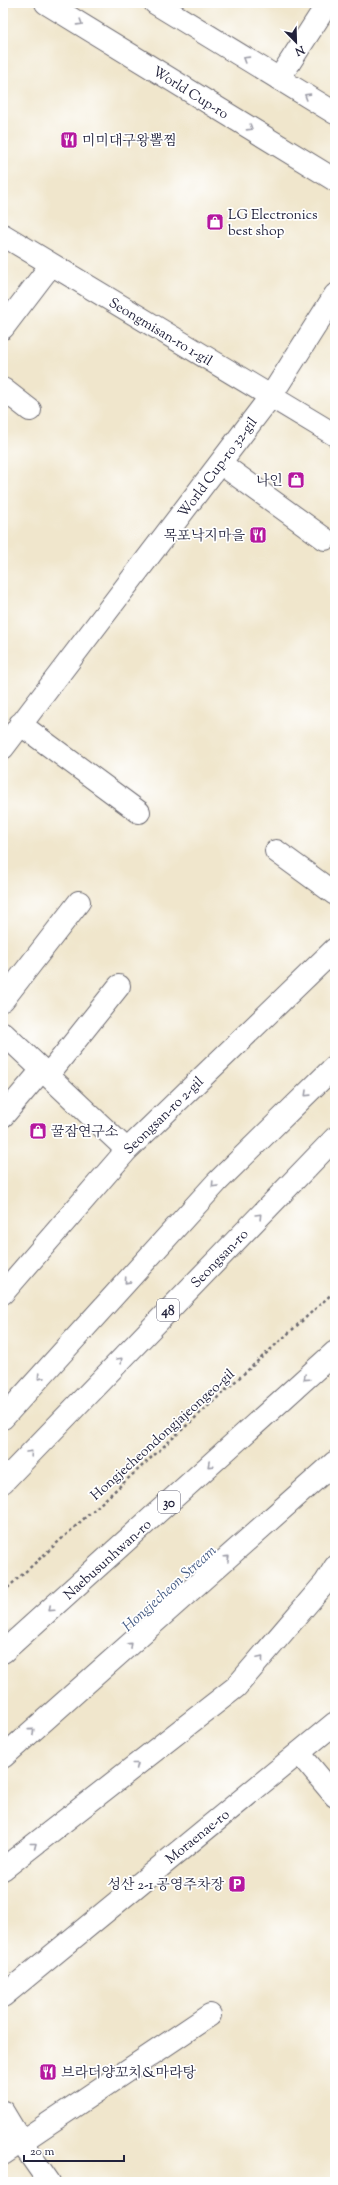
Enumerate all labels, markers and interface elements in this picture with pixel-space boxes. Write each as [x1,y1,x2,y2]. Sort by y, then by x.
one-way arrow [75,19,82,26]
north arrow [276,22,316,62]
text: N [292,41,308,59]
one-way arrow [243,56,250,63]
street label: World Cup-ro [148,62,232,125]
one-way arrow [304,93,311,101]
one-way arrow [246,123,253,131]
restaurant icon: 미미대구왕뽈찜 [59,130,79,150]
place label: 미미대구왕뽈찜 [82,132,177,152]
place label: LG Electronics best shop [228,206,318,242]
shop icon: LG Electronics best shop [205,212,225,232]
street label: Seongmisan-ro 1-gil [104,294,216,372]
street label: World Cup-ro 32-gil [174,414,263,523]
shop icon: 나인 [286,470,306,490]
place label: 나인 [256,472,283,492]
restaurant icon: 목포낙지마을 [248,525,268,545]
place label: 목포낙지마을 [164,527,245,547]
street label: Seongsan-ro 2-gil [120,1073,209,1160]
one-way arrow [304,1089,312,1097]
shop icon: 꿀잠연구소 [28,1121,48,1141]
place label: 꿀잠연구소 [51,1123,119,1143]
one-way arrow [212,1180,219,1188]
one-way arrow [254,1213,262,1221]
street label: Seongsan-ro [187,1225,254,1293]
one-way arrow [124,1276,132,1284]
road number: 48 [157,1299,179,1321]
one-way arrow [115,1357,123,1365]
street label: Hongjecheondongjajeongeo-gil [87,1365,240,1506]
one-way arrow [38,1373,45,1380]
one-way arrow [303,1374,311,1381]
one-way arrow [25,1450,32,1458]
one-way arrow [207,1461,214,1468]
road number: 30 [158,1491,180,1513]
street label: Naebusunhwan-ro [60,1515,157,1605]
water label: Hongjecheon Stream [118,1541,222,1637]
one-way arrow [222,1556,230,1563]
one-way arrow [48,1604,56,1612]
one-way arrow [125,1643,133,1650]
one-way arrow [256,1655,263,1662]
one-way arrow [28,1729,35,1736]
one-way arrow [132,1763,139,1770]
street label: Moraenae-ro [162,1805,235,1870]
one-way arrow [29,1843,36,1850]
parking icon: 성산 2-1 공영주차장 [227,1874,247,1894]
place label: 성산 2-1 공영주차장 [107,1876,224,1896]
restaurant icon: 브라더양꼬치&마라탕 [38,2062,58,2082]
place label: 브라더양꼬치&마라탕 [61,2064,196,2084]
scale bar [24,2137,124,2163]
text: 20 m [30,2143,55,2161]

